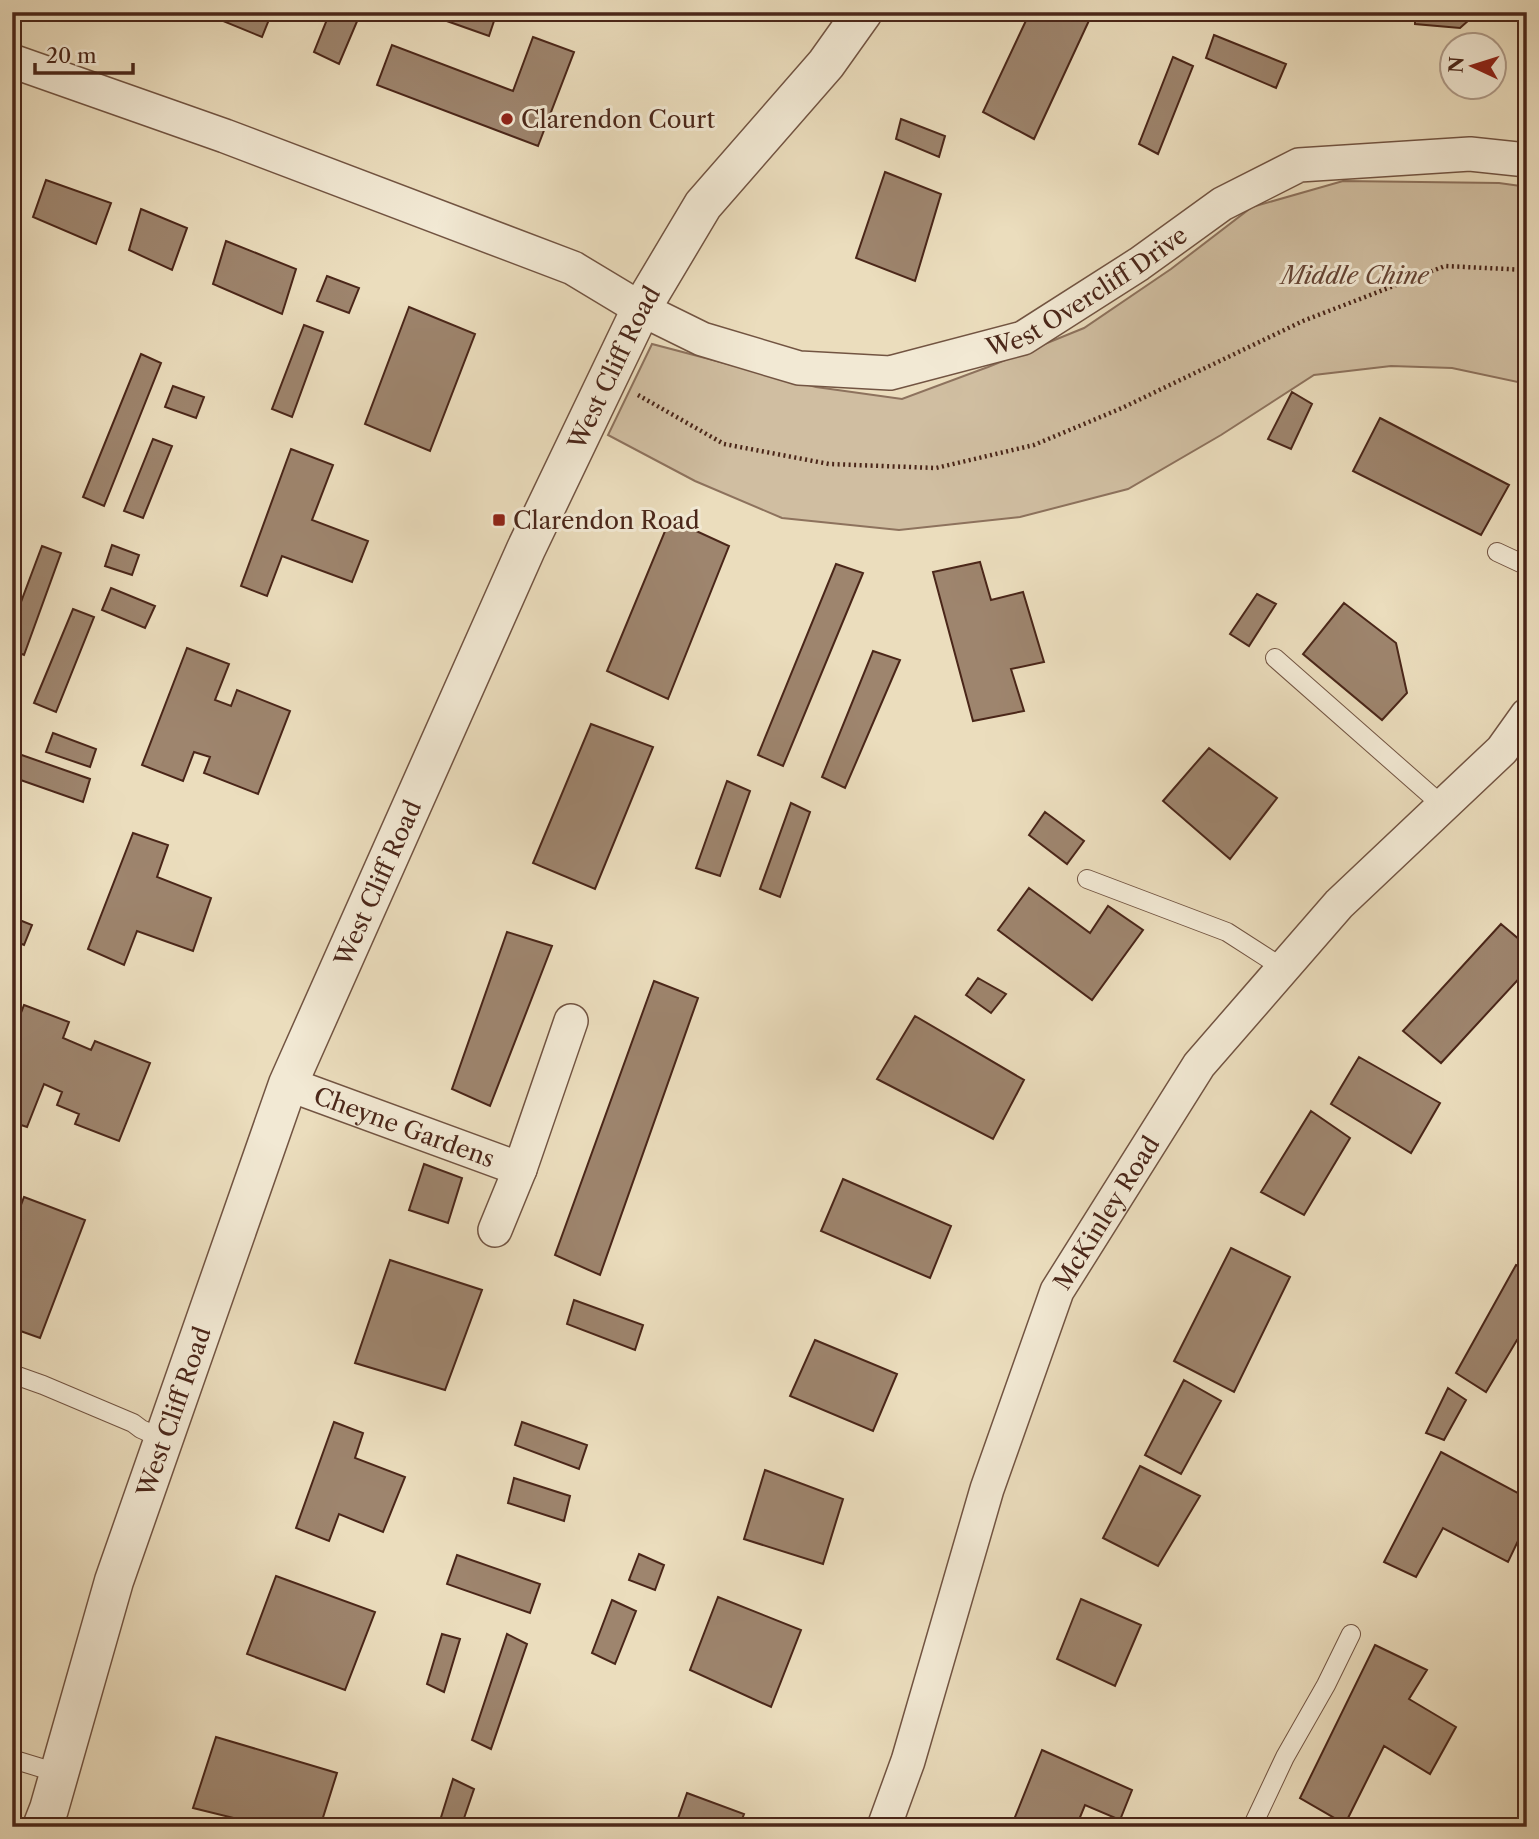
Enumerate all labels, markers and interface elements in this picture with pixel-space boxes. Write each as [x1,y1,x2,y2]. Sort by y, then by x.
scale bar [35,32,133,76]
north arrow [1438,32,1508,102]
text: 20 m [46,43,97,68]
text: N [1444,56,1469,74]
place label: Clarendon Court [521,105,715,134]
marker: Clarendon Court [499,111,515,127]
street label: West Overcliff Drive [982,220,1192,362]
park label: Middle Chine [1278,261,1430,290]
street label: West Cliff Road [561,280,666,455]
place label: Clarendon Road [513,506,700,535]
marker: Clarendon Road [491,512,507,528]
street label: West Cliff Road [328,795,427,971]
street label: Cheyne Gardens [310,1080,499,1173]
street label: McKinley Road [1047,1130,1165,1295]
street label: West Cliff Road [130,1322,217,1501]

